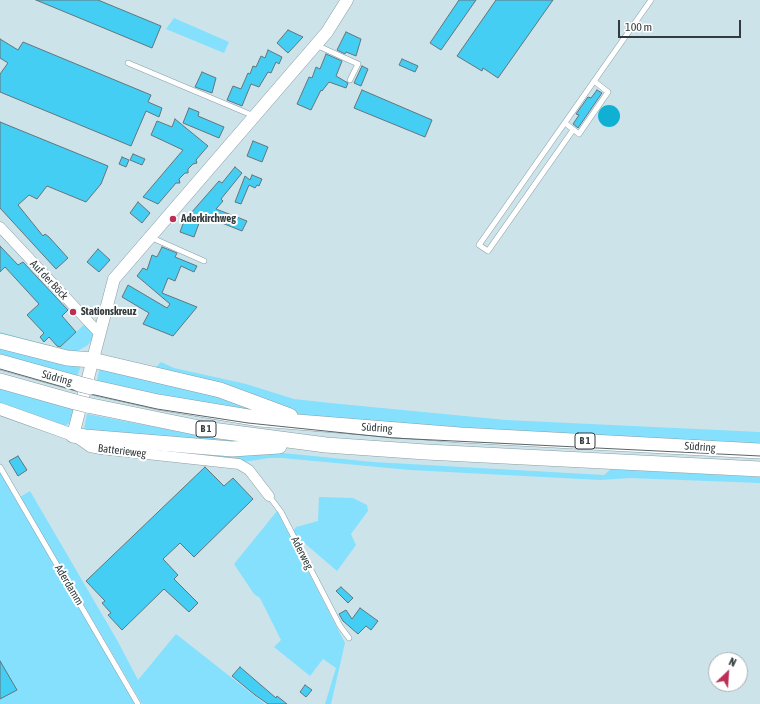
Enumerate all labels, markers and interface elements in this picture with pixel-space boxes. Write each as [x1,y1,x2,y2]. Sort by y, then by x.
scale bar [620,12,743,38]
text: 100 m [625,20,652,34]
place label: Aderkirchweg [181,212,236,226]
marker: Aderkirchweg [168,214,178,224]
street label: Auf der Böck [27,257,71,303]
place label: Stationskreuz [81,305,136,319]
marker: Stationskreuz [68,307,78,317]
street label: Südring [40,368,74,388]
street label: Südring [361,420,393,436]
road number: B 1 [196,421,216,437]
road number: B 1 [575,433,595,449]
street label: Südring [684,439,716,455]
street label: Batterieweg [97,442,147,460]
street label: Aderweg [288,534,316,572]
street label: Aderdamm [52,562,86,608]
north arrow [708,652,748,692]
text: N [727,655,738,669]

